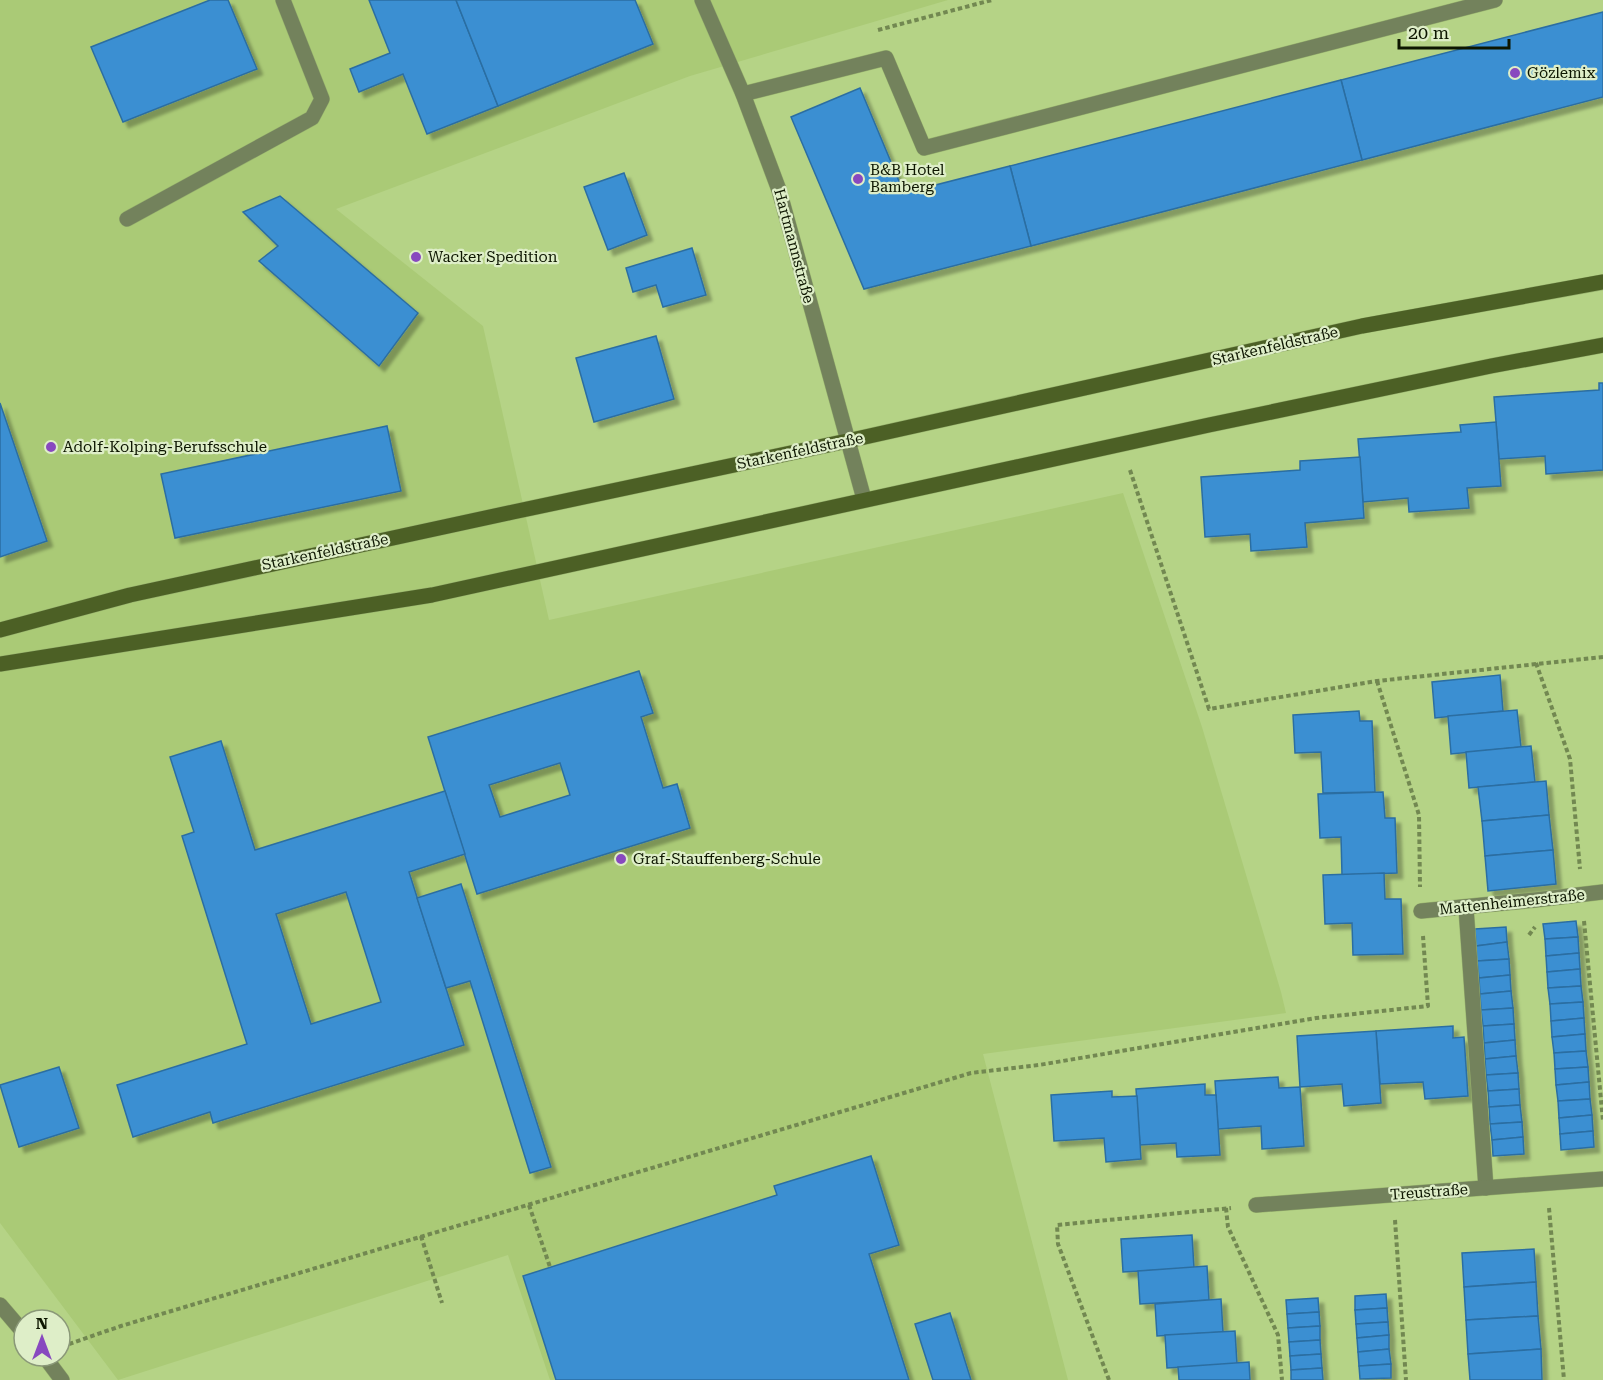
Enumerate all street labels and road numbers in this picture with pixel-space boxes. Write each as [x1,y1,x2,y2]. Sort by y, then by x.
street label: Hartmannstraße [770,187,818,305]
street label: Starkenfeldstraße [1210,323,1340,369]
street label: Starkenfeldstraße [735,429,865,473]
street label: Starkenfeldstraße [260,530,390,574]
street label: Mattenheimerstraße [1438,885,1586,919]
street label: Treustraße [1389,1180,1469,1204]

